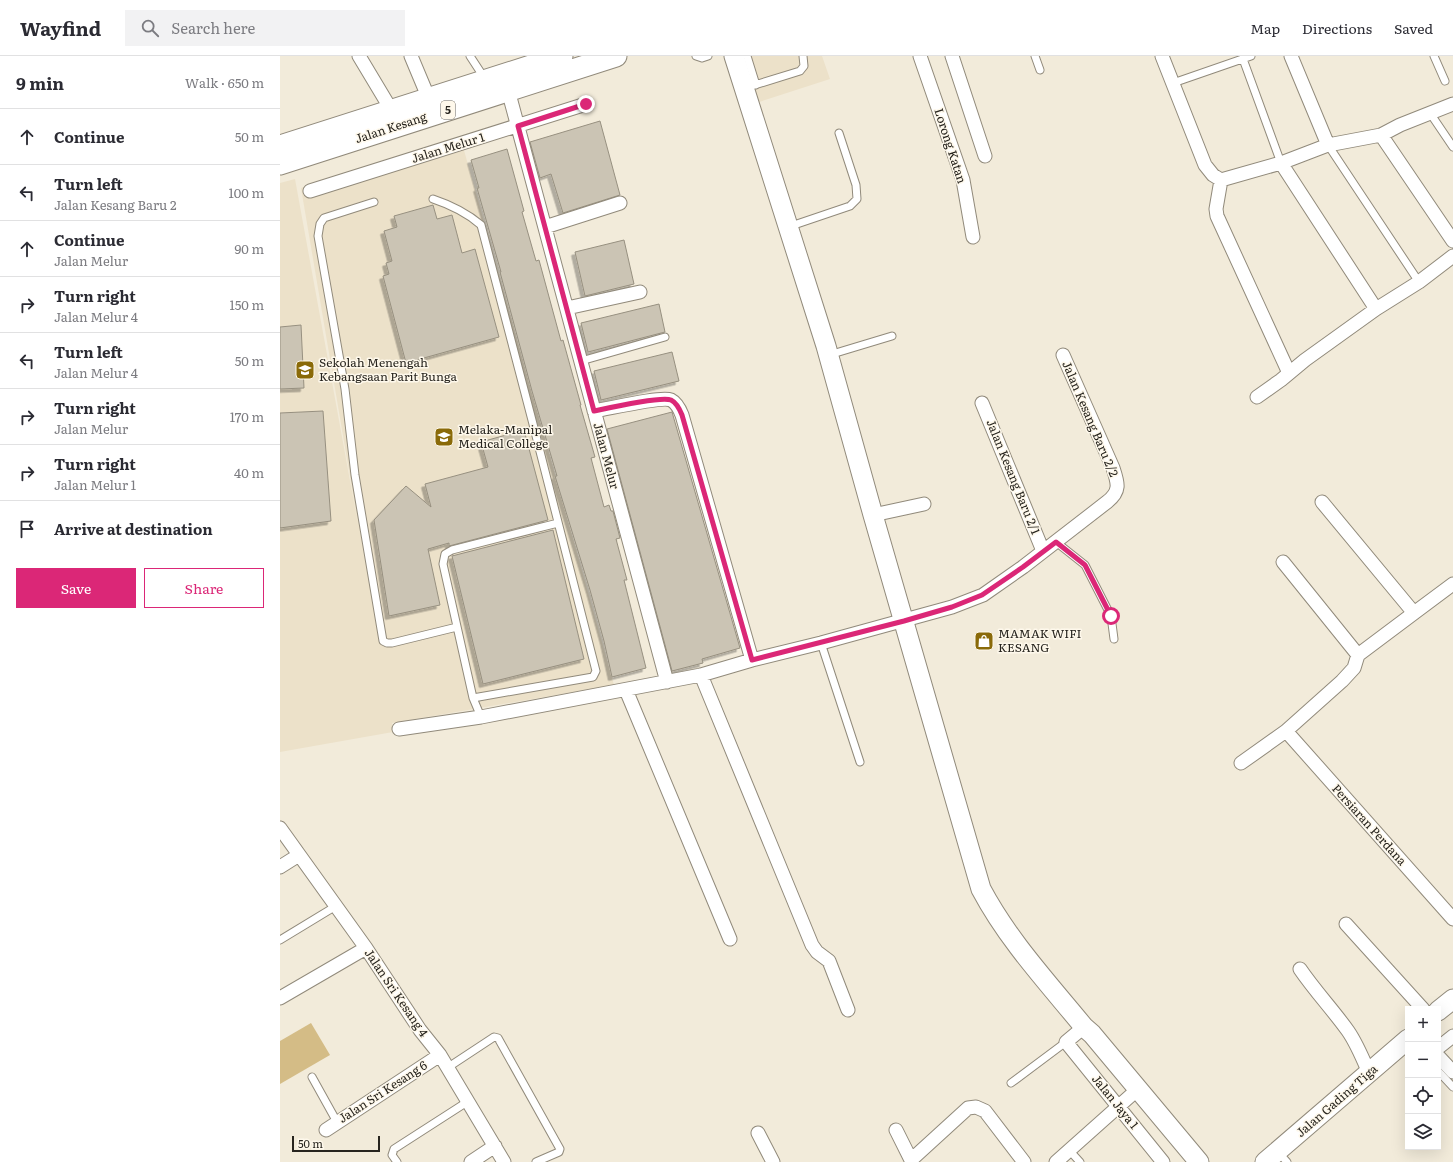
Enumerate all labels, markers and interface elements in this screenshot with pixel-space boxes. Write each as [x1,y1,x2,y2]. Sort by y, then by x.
search box [125,10,405,46]
text: Wayfind [20,14,101,42]
text: Search here [171,16,255,39]
icon: search [139,17,161,39]
text: Map [1250,18,1280,38]
text: Directions [1302,18,1372,38]
text: Saved [1394,18,1433,38]
text: 9 min [16,70,64,95]
text: Walk · 650 m [185,73,264,92]
route end [577,95,595,113]
road number: 5 [441,101,455,119]
street label: Lorong Katan [930,106,972,186]
street label: Jalan Kesang [352,107,429,147]
text: Continue [54,125,124,148]
icon: ahead [16,126,38,148]
text: 50 m [235,127,264,146]
street label: Jalan Melur 1 [409,127,487,167]
text: Turn left [54,172,123,195]
icon: left [16,182,38,204]
text: 100 m [228,183,264,202]
text: Jalan Kesang Baru 2 [54,195,177,214]
text: Continue [54,228,124,251]
icon: ahead [16,238,38,260]
text: 90 m [234,239,264,258]
text: Jalan Melur [54,251,128,270]
text: Turn right [54,284,136,307]
icon: right [16,294,38,316]
text: 150 m [229,295,264,314]
text: Jalan Melur 4 [54,307,138,326]
text: Turn left [54,340,123,363]
icon: left [16,350,38,372]
text: 50 m [235,351,264,370]
place label: Sekolah Menengah Kebangsaan Parit Bunga [319,353,457,385]
street label: Jalan Kesang Baru 2/2 [1058,358,1123,479]
school or university icon: Sekolah Menengah Kebangsaan Parit Bunga [294,359,316,381]
text: Jalan Melur 4 [54,363,138,382]
text: Turn right [54,396,136,419]
icon: right [16,406,38,428]
text: 170 m [230,407,264,426]
street label: Jalan Kesang Baru 2/1 [983,416,1045,537]
text: Jalan Melur [54,419,128,438]
place label: Melaka-Manipal Medical College [458,420,552,452]
street label: Jalan Melur [589,420,625,491]
school or university icon: Melaka-Manipal Medical College [433,426,455,448]
text: Turn right [54,452,136,475]
icon: right [16,462,38,484]
text: 40 m [234,463,264,482]
text: Jalan Melur 1 [54,475,136,494]
text: Arrive at destination [54,517,213,540]
icon: arrive [16,518,38,540]
button: Save [16,568,136,608]
button: Share [144,568,264,608]
route start [1102,607,1120,625]
place label: MAMAK WIFI KESANG [998,624,1082,656]
shop icon: MAMAK WIFI KESANG [973,630,995,652]
street label: Persiaran Perdana [1328,780,1412,869]
street label: Jalan Sri Kesang 4 [361,945,433,1040]
map controls [1405,1006,1441,1150]
button: + [1405,1006,1441,1042]
button: − [1405,1042,1441,1078]
street label: Jalan Sri Kesang 6 [334,1055,431,1127]
street label: Jalan Gading Tiga [1292,1059,1381,1141]
street label: Jalan Jaya 1 [1088,1070,1144,1133]
button: locate [1405,1078,1441,1114]
button: layers [1405,1114,1441,1150]
scale bar [292,1134,380,1153]
text: 50 m [298,1135,323,1151]

